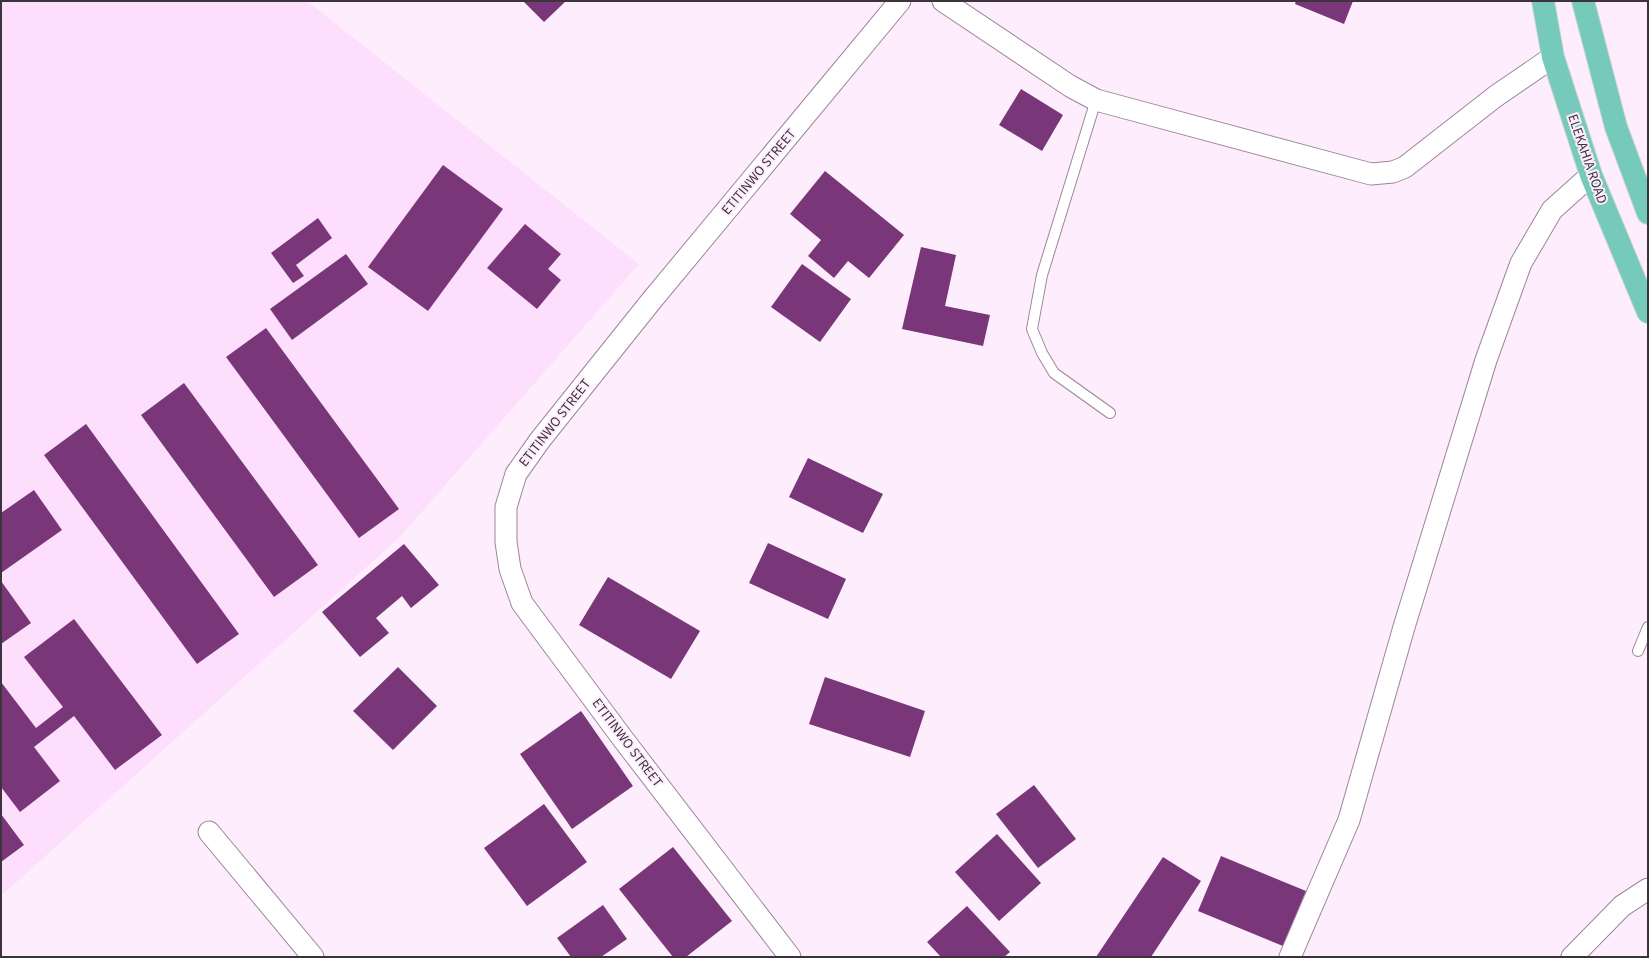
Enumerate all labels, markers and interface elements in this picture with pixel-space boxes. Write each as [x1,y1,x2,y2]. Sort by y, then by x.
street label: ELEKAHIA ROAD [1562,111,1612,207]
street label: ETITINWO STREET [717,124,801,219]
street label: ETITINWO STREET [514,374,596,471]
street label: ETITINWO STREET [587,694,667,792]

